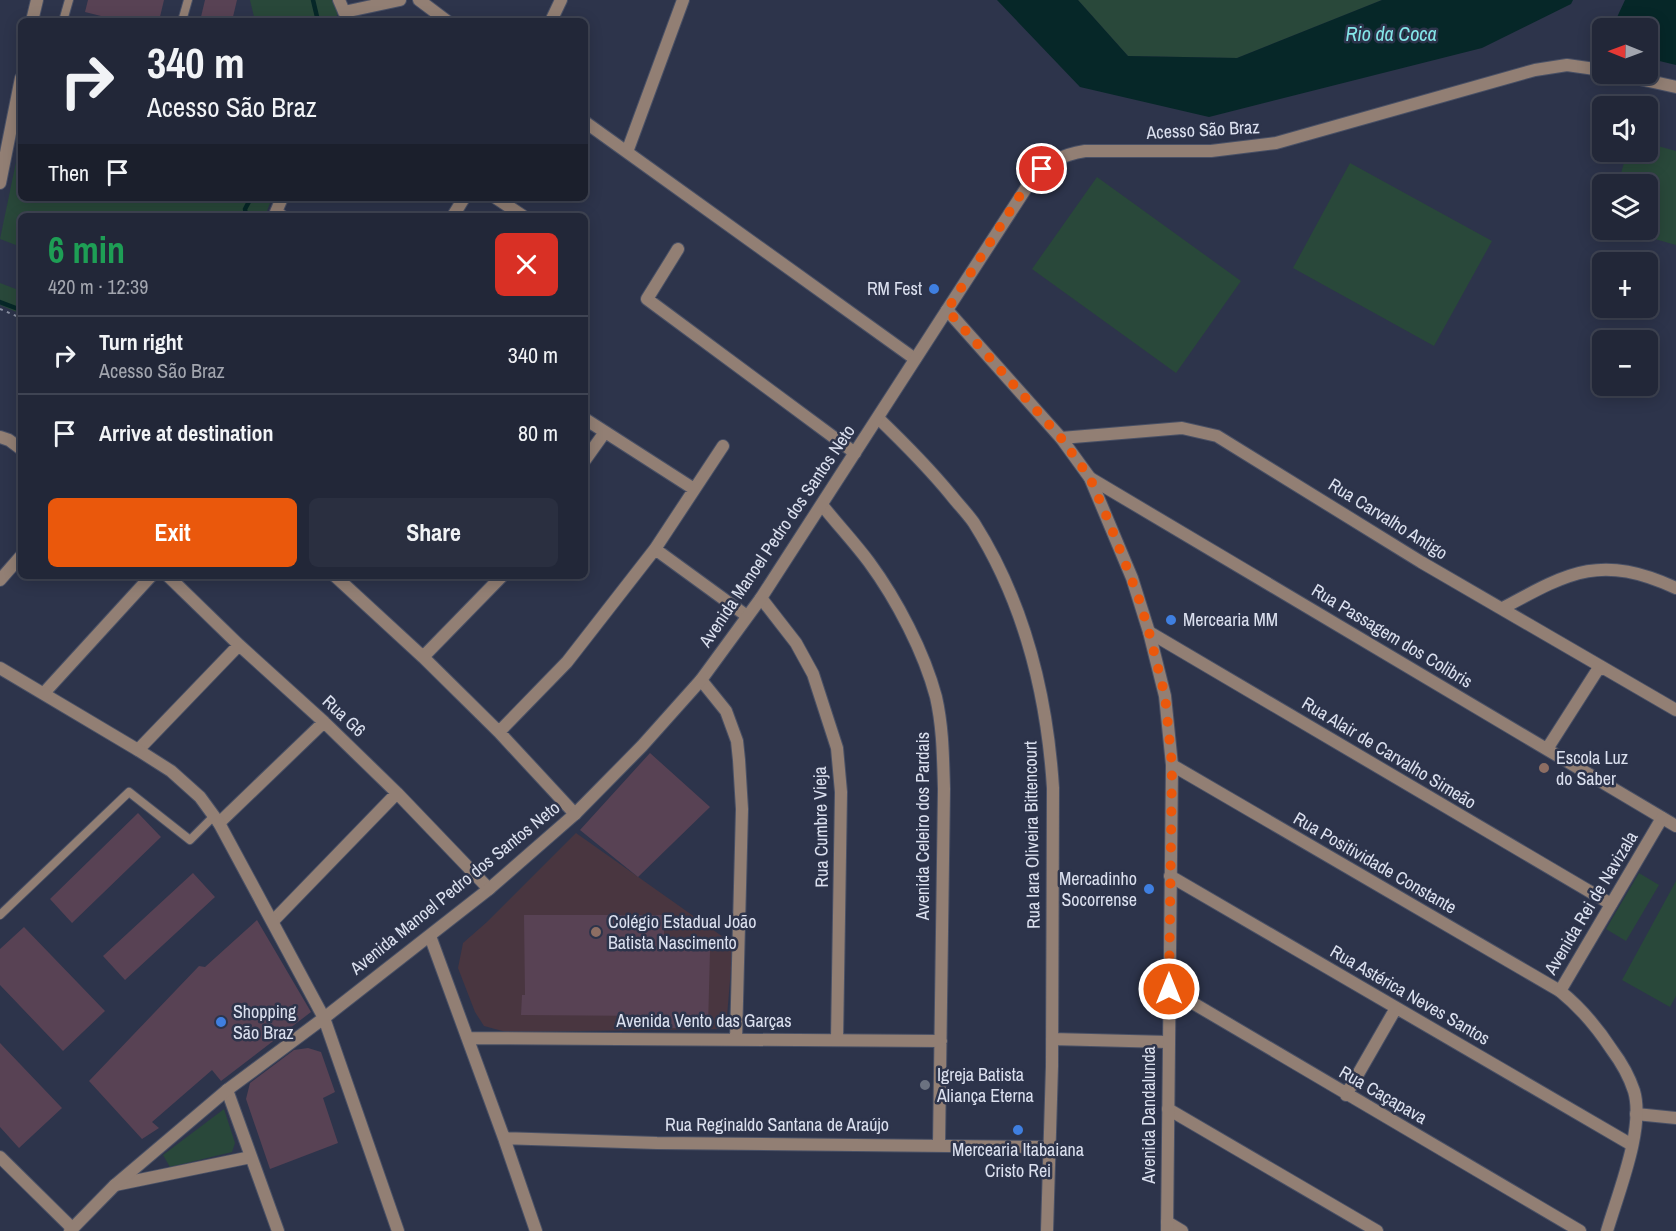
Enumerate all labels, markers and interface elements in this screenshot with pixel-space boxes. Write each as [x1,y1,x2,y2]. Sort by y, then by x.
north arrow [1592,18,1658,84]
map controls [1592,18,1658,396]
water label: Rio da Coca [1345,20,1437,47]
text: 340 m [147,35,245,91]
icon: right [48,42,126,120]
text: Acesso São Braz [147,89,317,125]
button: sound [1592,96,1658,162]
street label: Acesso São Braz [1145,114,1260,145]
pin [1016,143,1067,194]
icon: arrive [1025,152,1058,185]
icon: arrive [101,156,134,189]
text: Then [48,158,89,188]
button: layers [1592,174,1658,240]
text: 6 min [48,226,125,274]
button: close [495,233,558,296]
button: + [1592,252,1658,318]
text: 420 m · 12:39 [48,273,148,300]
place label: RM Fest [867,276,922,301]
marker: RM Fest [927,282,941,296]
text: Turn right [99,327,183,357]
button: − [1592,330,1658,396]
icon: right [48,339,81,372]
text: 340 m [508,340,558,370]
text: Acesso São Braz [99,357,225,384]
icon: arrive [48,417,81,450]
text: Arrive at destination [99,418,273,448]
text: 80 m [518,418,558,448]
street label: Avenida Manoel Pedro dos Santos Neto [692,420,861,653]
street label: Rua Carvalho Antigo [1324,472,1453,565]
button: Exit [48,498,297,567]
button: Share [309,498,558,567]
street label: Rua Passagem dos Colibris [1307,578,1477,694]
place label: Mercearia MM [1183,607,1278,632]
marker: Mercearia MM [1164,613,1178,627]
street label: Rua G6 [317,689,371,742]
street label: Rua Alair de Carvalho Simeão [1297,691,1481,815]
street label: Avenida Celeiro dos Pardais [910,732,935,921]
street label: Rua Iara Oliveira Bittencourt [1017,741,1046,929]
place label: Escola Luz do Saber [1556,745,1628,791]
marker: Escola Luz do Saber [1537,761,1551,775]
street label: Rua Cumbre Vieja [807,766,834,888]
street label: Avenida Manoel Pedro dos Santos Neto [344,795,565,981]
street label: Rua Positividade Constante [1289,806,1461,920]
street label: Avenida Rei de Navizala [1537,826,1643,980]
place label: Mercadinho Socorrense [1059,866,1137,912]
marker: Mercadinho Socorrense [1142,882,1156,896]
place label: Colégio Estadual João Batista Nascimento [608,909,757,955]
marker: Colégio Estadual João Batista Nascimento [589,925,603,939]
street label: Rua Astérica Neves Santos [1326,939,1495,1051]
position arrow [1137,957,1201,1021]
place label: Shopping São Braz [233,999,297,1045]
street label: Avenida Vento das Garças [615,1008,792,1033]
marker: Shopping São Braz [214,1015,228,1029]
street label: Avenida Dandalunda [1136,1046,1161,1185]
street label: Rua Caçapava [1335,1059,1432,1130]
place label: Igreja Batista Aliança Eterna [936,1062,1034,1108]
marker: Igreja Batista Aliança Eterna [918,1078,932,1092]
street label: Rua Reginaldo Santana de Araújo [665,1112,889,1137]
marker: Mercearia Itabaiana Cristo Rei [1011,1123,1025,1137]
place label: Mercearia Itabaiana Cristo Rei [952,1137,1084,1183]

